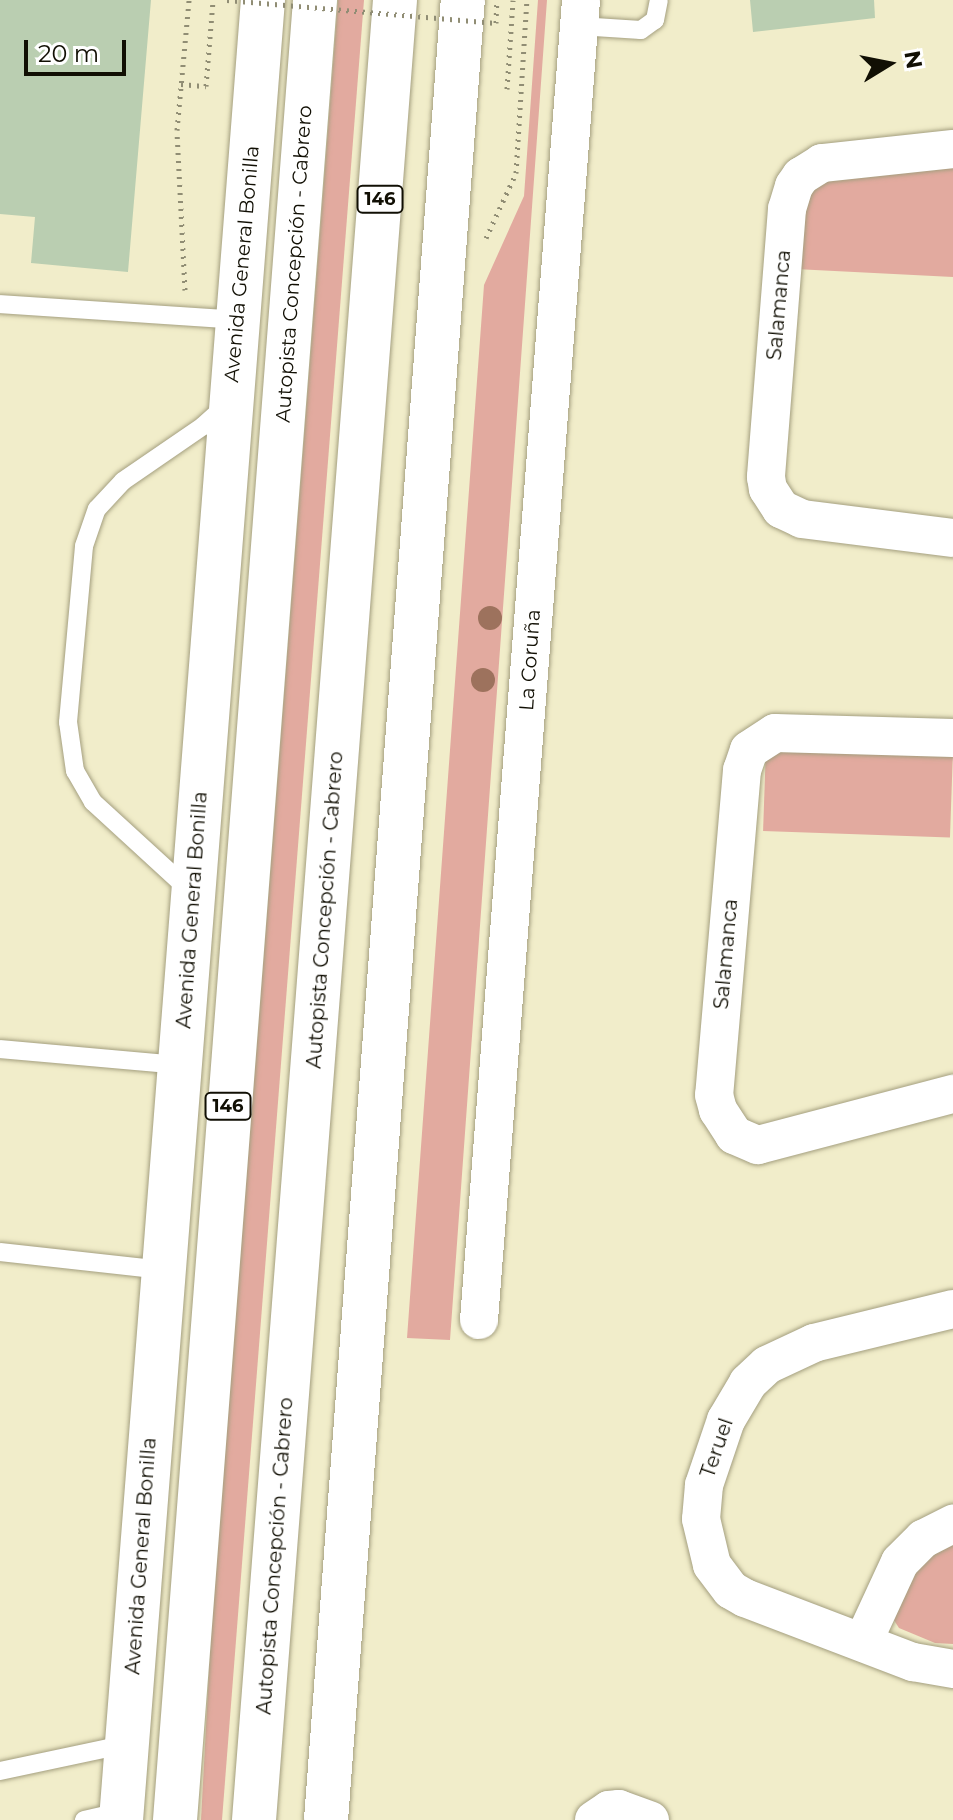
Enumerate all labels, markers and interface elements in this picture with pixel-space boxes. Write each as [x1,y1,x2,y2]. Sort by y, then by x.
scale bar [28,24,130,74]
north arrow [849,24,929,104]
text: 20 m [38,39,99,68]
text: N [898,49,928,71]
street label: Autopista Concepción - Cabrero [271,105,317,423]
street label: Avenida General Bonilla [220,145,264,383]
road number: 146 [356,185,404,213]
street label: Salamanca [762,249,796,361]
street label: La Coruña [514,608,546,712]
street label: Autopista Concepción - Cabrero [302,751,348,1069]
street label: Avenida General Bonilla [172,791,212,1029]
street label: Salamanca [709,898,743,1010]
road number: 146 [204,1092,252,1120]
street label: Autopista Concepción - Cabrero [252,1397,298,1715]
street label: Teruel [696,1415,738,1481]
street label: Avenida General Bonilla [121,1437,161,1675]

